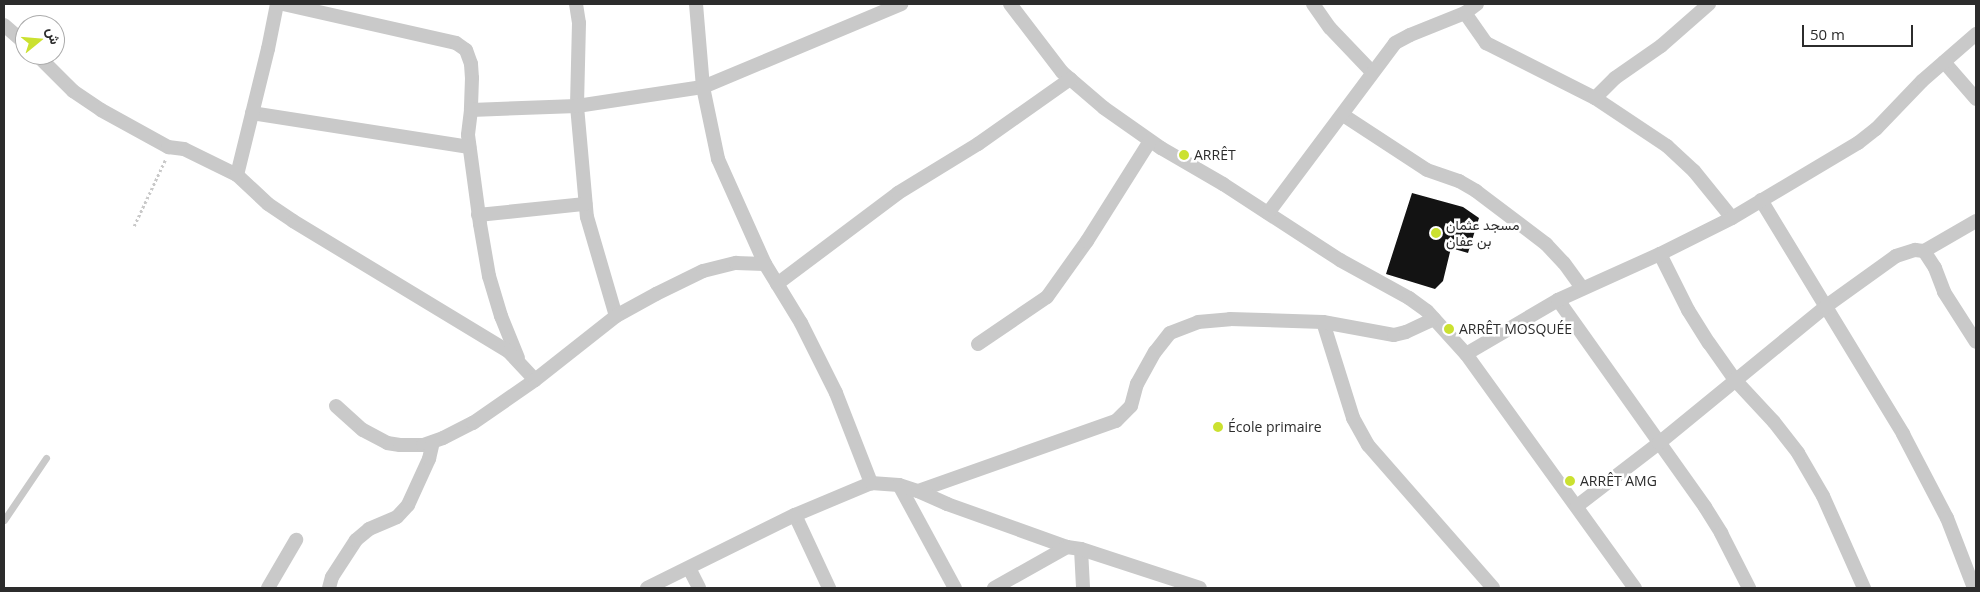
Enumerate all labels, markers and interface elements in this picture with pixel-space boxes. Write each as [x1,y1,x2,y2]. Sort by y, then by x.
north arrow [15,15,65,65]
scale bar [1805,15,1916,47]
text: 50 m [1810,24,1845,44]
text: ش [42,25,65,47]
place label: ARRÊT [1194,147,1236,163]
marker: ARRÊT [1178,149,1190,161]
place label: مسجد عثمان بن عفان [1446,217,1519,250]
marker: مسجد عثمان بن عفان [1430,227,1442,239]
place label: ARRÊT MOSQUÉE [1459,321,1572,337]
marker: ARRÊT MOSQUÉE [1443,323,1455,335]
place label: École primaire [1228,419,1322,435]
marker: École primaire [1212,421,1224,433]
place label: ARRÊT AMG [1580,473,1657,489]
marker: ARRÊT AMG [1564,475,1576,487]

